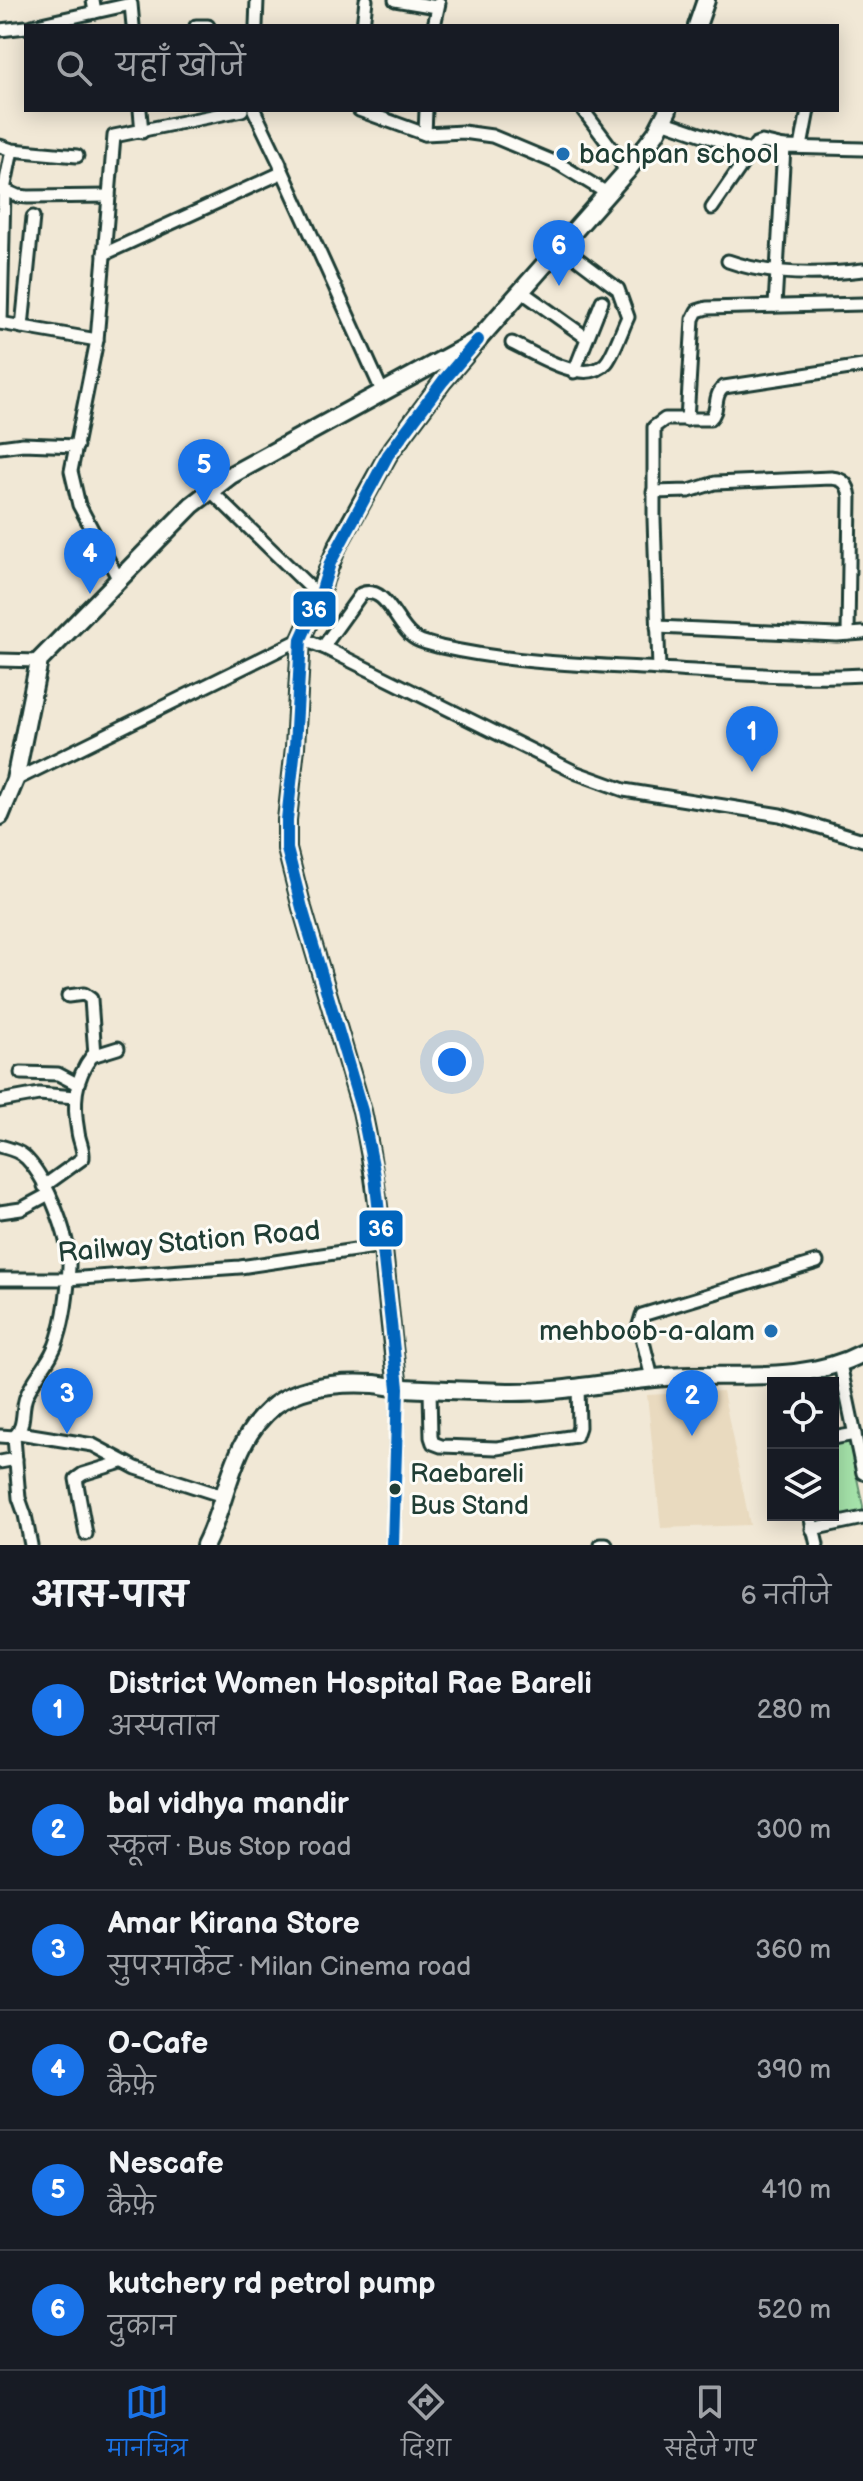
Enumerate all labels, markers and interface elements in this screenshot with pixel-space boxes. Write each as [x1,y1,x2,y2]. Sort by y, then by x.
search box [24,24,839,112]
icon: search [52,46,96,90]
text: यहाँ खोजें [116,49,245,85]
place label: bachpan school [579,138,779,171]
marker: bachpan school [554,145,572,163]
pin: 6 [533,220,585,286]
pin: 5 [178,439,230,505]
pin: 4 [64,528,116,594]
line badge: 36 [292,590,337,628]
text: 36 [301,597,327,624]
pin: 1 [726,706,778,772]
your location [432,1042,472,1082]
line badge: 36 [358,1209,404,1248]
street label: Railway Station Road [56,1214,322,1270]
text: 36 [368,1216,394,1243]
place label: mehboob-a-alam [539,1315,755,1348]
marker: mehboob-a-alam [762,1322,780,1340]
pin: 3 [41,1368,93,1434]
pin: 2 [666,1370,718,1436]
map controls [767,1377,839,1521]
button: locate [767,1377,839,1449]
button: layers [767,1449,839,1521]
place label: Raebareli Bus Stand [410,1459,529,1522]
marker: Raebareli Bus Stand [387,1481,403,1497]
text: आस-पास [32,1575,188,1616]
text: 6 नतीजे [741,1581,831,1612]
text: District Women Hospital Rae Bareli [108,1666,592,1702]
text: 1 [53,1695,63,1726]
text: 280 m [757,1695,831,1726]
text: अस्पताल [108,1712,218,1743]
text: bal vidhya mandir [108,1786,349,1822]
text: 2 [50,1815,66,1846]
text: 300 m [756,1815,831,1846]
text: स्कूल · Bus Stop road [108,1832,351,1863]
text: Amar Kirana Store [108,1906,360,1942]
text: 3 [50,1935,66,1966]
text: 360 m [755,1935,831,1966]
text: सुपरमार्केट · Milan Cinema road [108,1952,471,1983]
text: O-Cafe [108,2026,208,2062]
text: 4 [50,2055,66,2086]
text: 390 m [756,2055,831,2086]
text: कैफ़े [108,2072,156,2103]
text: Nescafe [108,2146,224,2182]
text: 5 [50,2175,66,2206]
text: 410 m [761,2175,831,2206]
text: कैफ़े [108,2192,156,2223]
text: kutchery rd petrol pump [108,2266,435,2302]
text: 6 [50,2295,66,2326]
text: 520 m [757,2295,831,2326]
text: दुकान [108,2312,176,2343]
tab: मानचित्र [107,2380,187,2473]
tab: दिशा [401,2380,451,2473]
tab: सहेजे गए [665,2380,756,2473]

